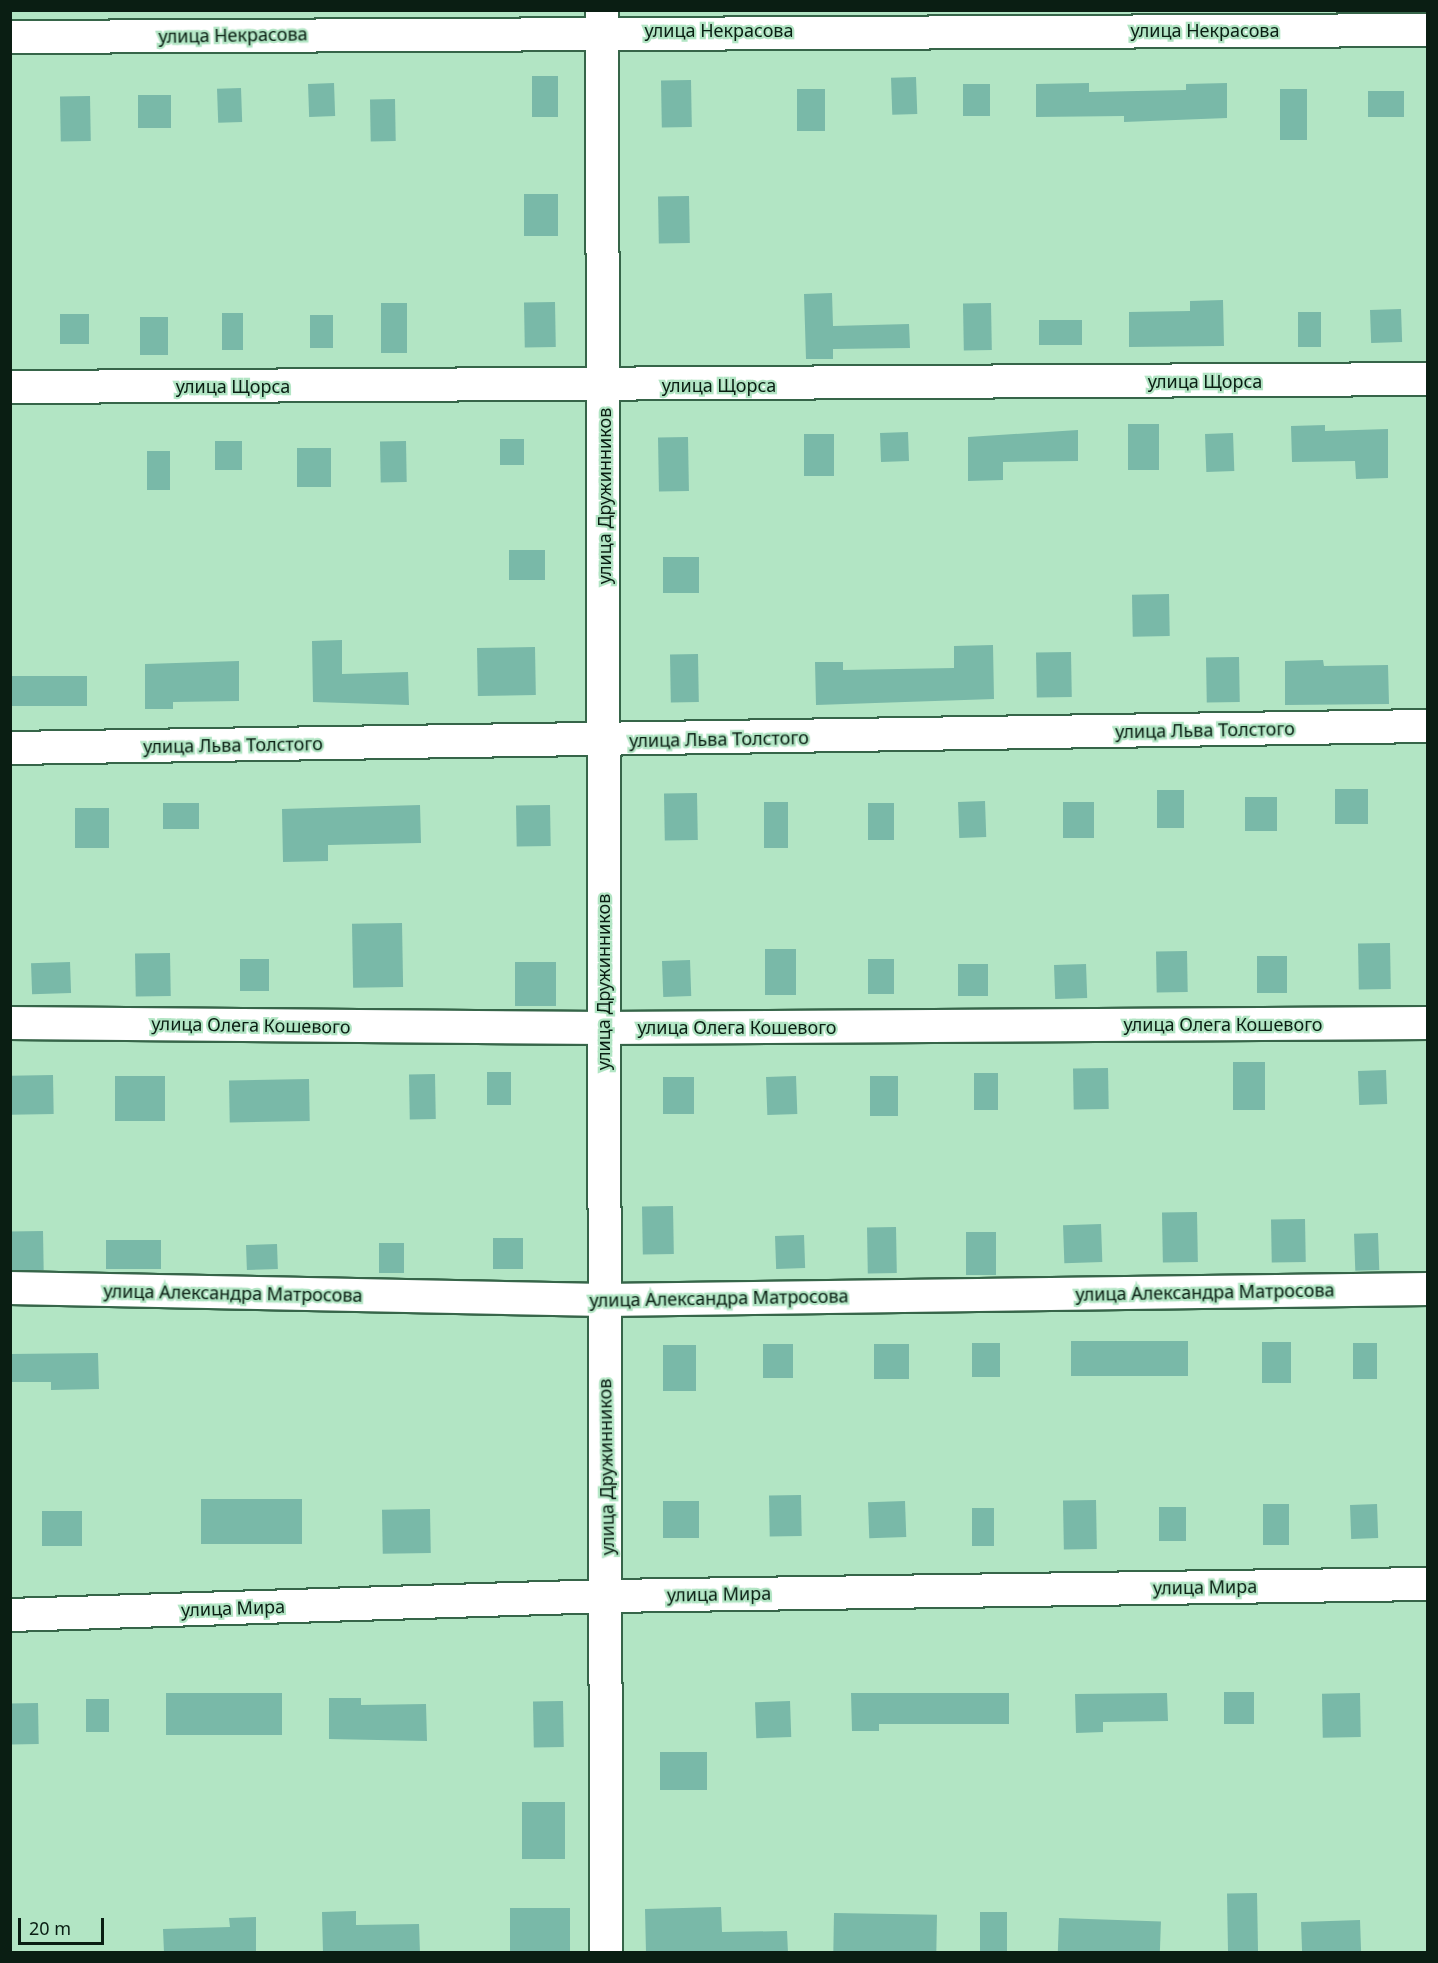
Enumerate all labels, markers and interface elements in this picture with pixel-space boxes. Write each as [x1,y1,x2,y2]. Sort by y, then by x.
street label: улица Некрасова [644,19,794,41]
street label: улица Некрасова [1130,19,1280,41]
street label: улица Некрасова [158,23,308,47]
street label: улица Щорса [1148,370,1262,392]
street label: улица Щорса [662,374,776,396]
street label: улица Щорса [176,375,290,397]
street label: улица Дружинников [593,408,615,584]
street label: улица Льва Толстого [1115,718,1295,742]
street label: улица Льва Толстого [629,727,809,751]
street label: улица Льва Толстого [143,733,323,757]
street label: улица Дружинников [592,894,614,1070]
street label: улица Олега Кошевого [151,1012,351,1038]
street label: улица Олега Кошевого [1123,1013,1323,1035]
street label: улица Олега Кошевого [637,1016,837,1038]
street label: улица Александра Матросова [1075,1279,1335,1305]
street label: улица Александра Матросова [103,1280,363,1306]
street label: улица Александра Матросова [589,1285,849,1311]
street label: улица Дружинников [594,1379,618,1555]
street label: улица Мира [1153,1575,1257,1599]
street label: улица Мира [667,1582,771,1606]
street label: улица Мира [181,1595,285,1621]
scale bar [21,1906,106,1944]
text: 20 m [29,1916,71,1940]

